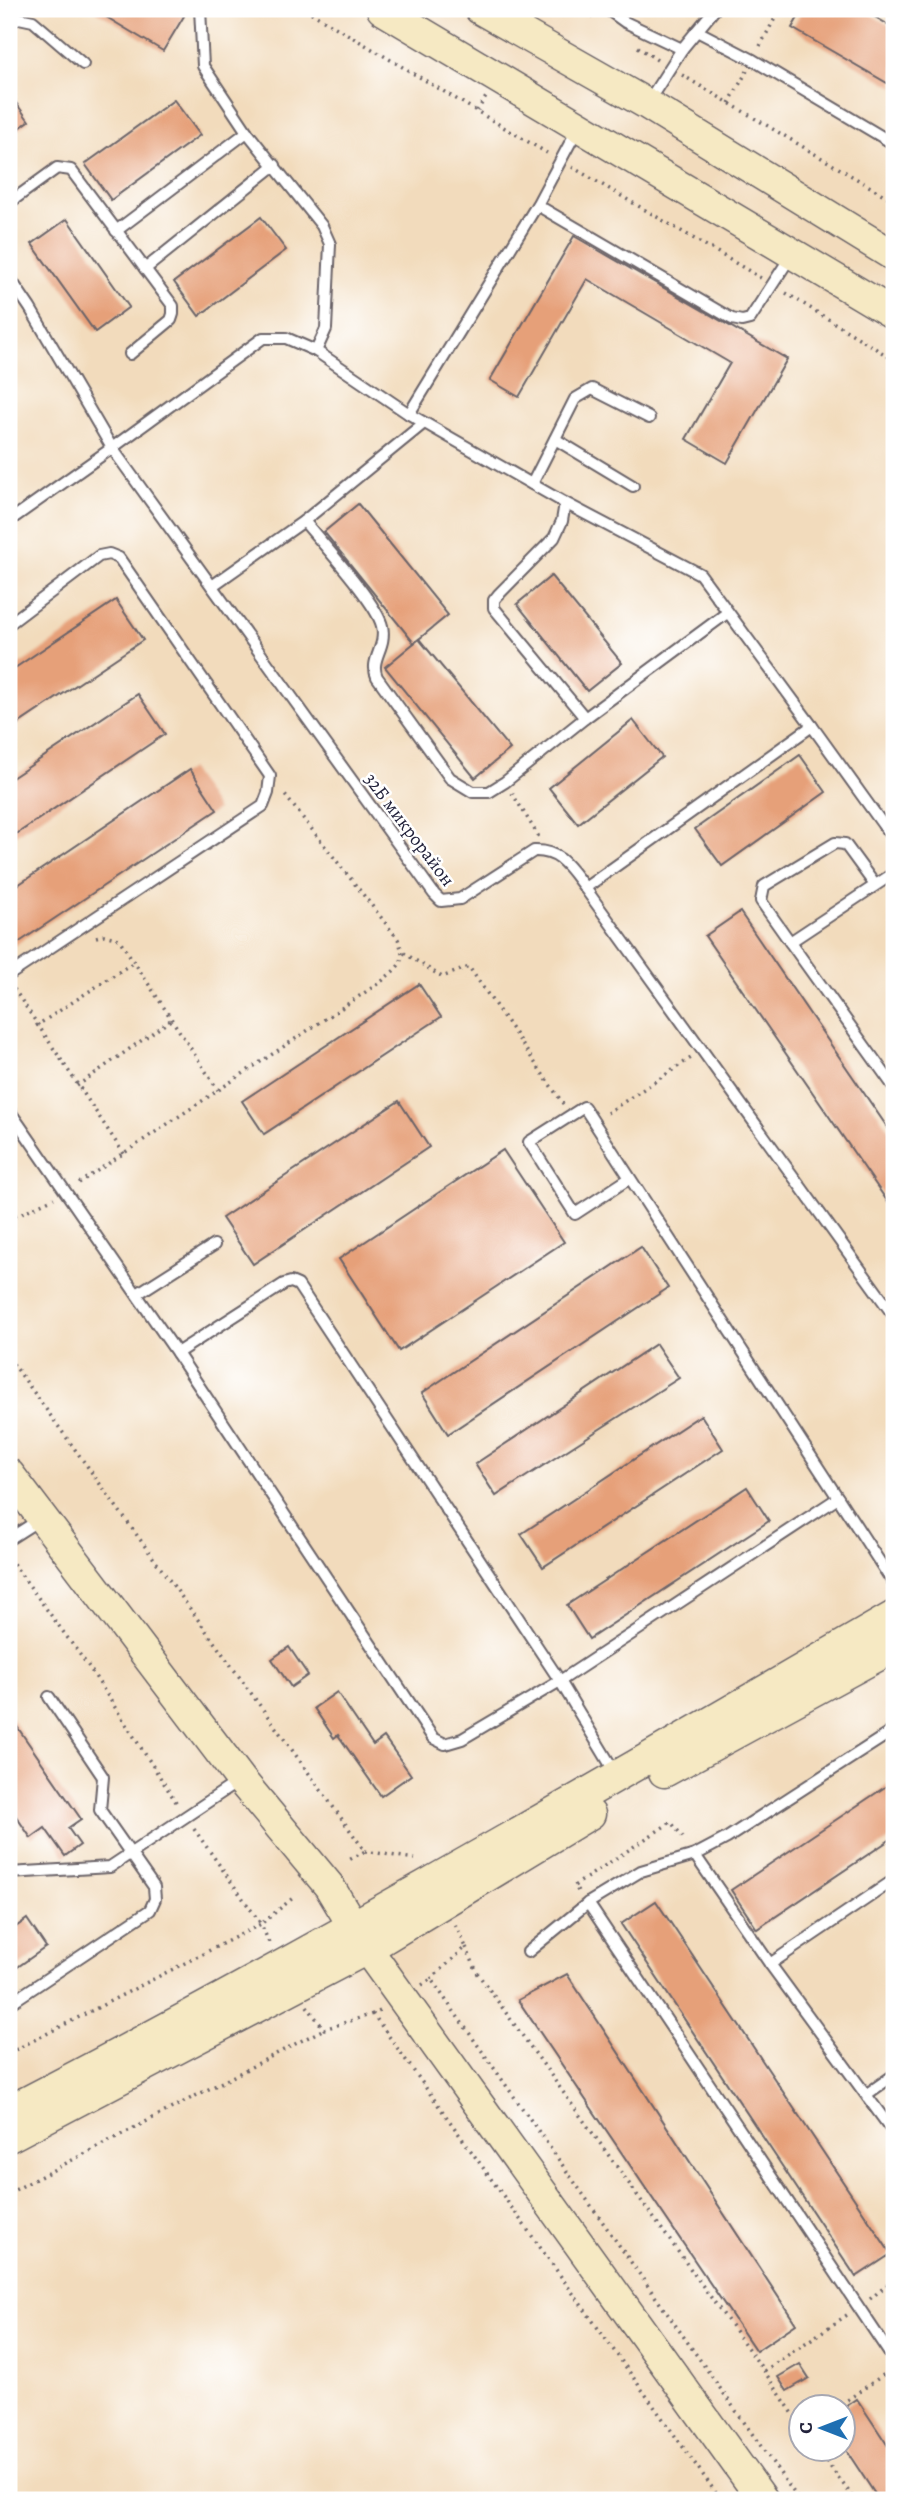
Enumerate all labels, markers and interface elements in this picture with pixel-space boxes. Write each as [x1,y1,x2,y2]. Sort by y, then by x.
street label: 32Б микрорайон [358,768,460,892]
north arrow [788,2394,858,2464]
text: С [793,2422,819,2434]

